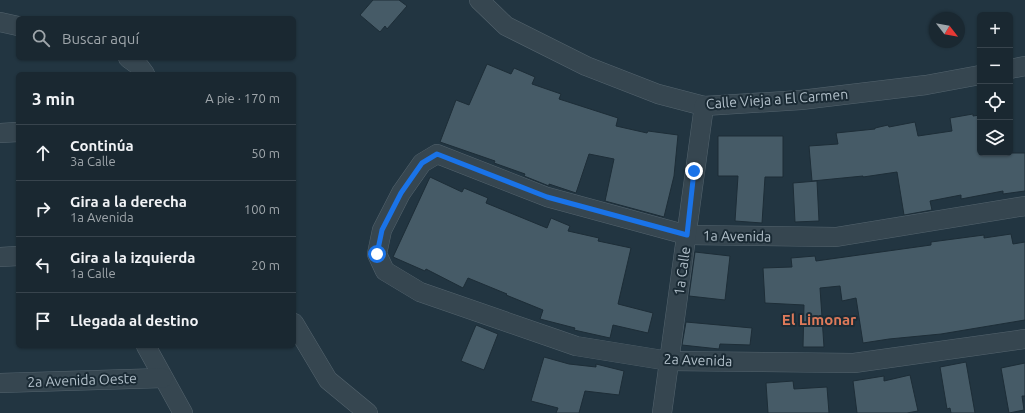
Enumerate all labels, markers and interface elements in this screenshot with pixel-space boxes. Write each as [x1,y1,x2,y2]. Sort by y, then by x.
north arrow [929,12,965,48]
map controls [977,12,1013,156]
button: + [977,12,1013,48]
search box [16,16,296,60]
icon: search [30,27,52,49]
text: Buscar aquí [62,30,139,47]
button: − [977,48,1013,84]
button: locate [977,84,1013,120]
street label: Calle Vieja a El Carmen [705,86,849,112]
text: 3 min [32,89,75,108]
text: A pie · 170 m [205,91,280,105]
button: layers [977,120,1013,156]
text: Continúa [70,137,134,154]
icon: ahead [32,142,54,164]
text: 50 m [251,146,280,160]
text: 3a Calle [70,154,116,168]
route end [685,162,703,180]
text: Gira a la derecha [70,193,187,210]
icon: right [32,198,54,220]
text: 100 m [244,202,280,216]
text: 1a Avenida [70,210,134,224]
street label: 1a Avenida [703,227,771,245]
route start [368,245,386,263]
street label: 1a Calle [671,246,693,296]
text: Gira a la izquierda [70,249,196,266]
icon: left [32,254,54,276]
text: 20 m [251,258,280,272]
text: 1a Calle [70,266,116,280]
icon: arrive [32,310,54,332]
district label: El Limonar [782,311,857,328]
text: Llegada al destino [70,312,199,329]
street label: 2a Avenida [663,351,733,369]
street label: 2a Avenida Oeste [27,370,137,390]

